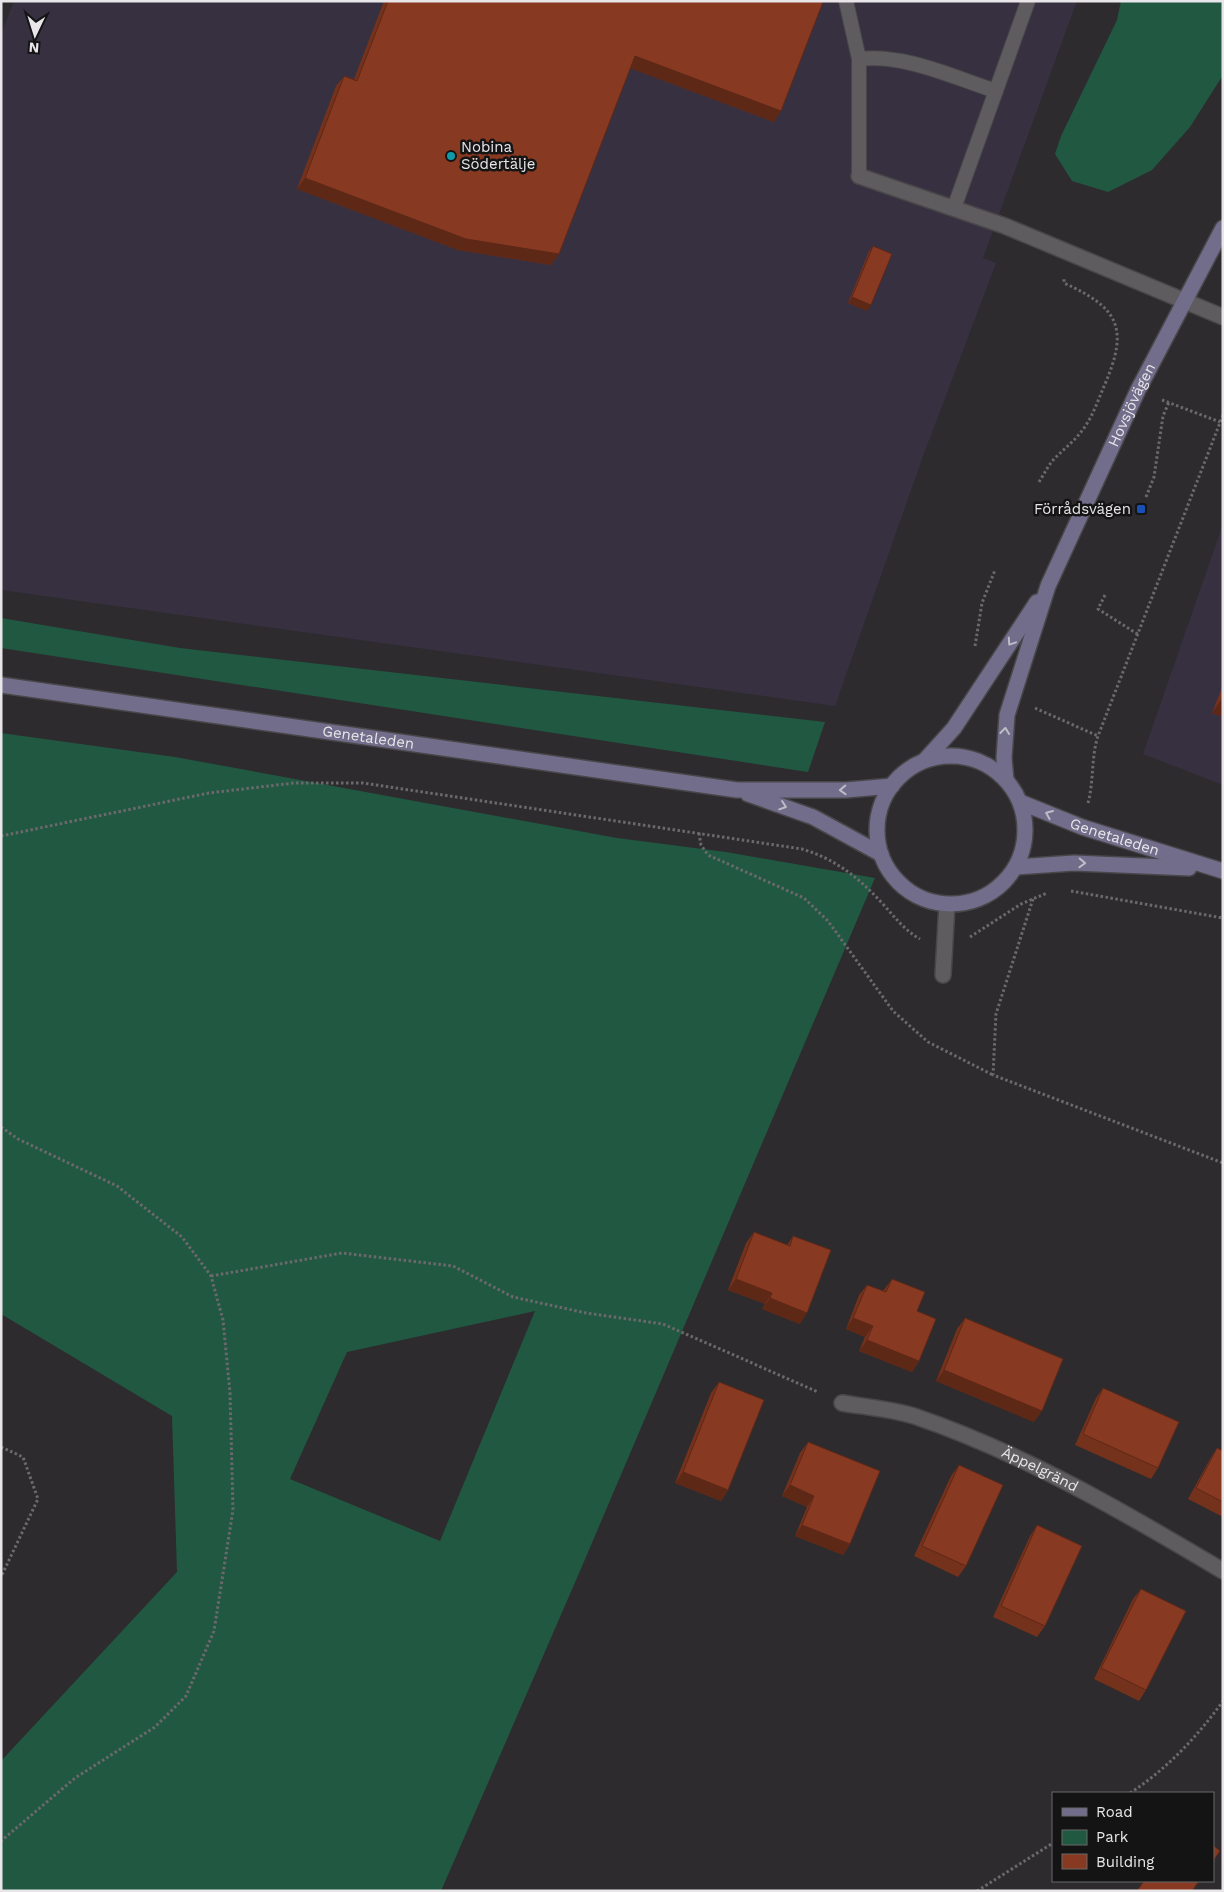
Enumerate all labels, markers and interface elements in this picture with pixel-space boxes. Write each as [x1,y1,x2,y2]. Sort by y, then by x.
north arrow [10,10,60,60]
text: N [28,40,40,56]
place label: Nobina Södertälje [461,138,535,173]
marker: Nobina Södertälje [445,150,457,162]
street label: Hovsjövägen [1104,360,1159,450]
place label: Förrådsvägen [1034,500,1131,518]
marker: Förrådsvägen [1135,503,1147,515]
one-way arrow [1008,636,1017,645]
street label: Genetaleden [321,722,415,753]
one-way arrow [999,727,1010,735]
one-way arrow [839,785,847,795]
one-way arrow [778,800,787,810]
one-way arrow [1045,810,1054,821]
street label: Genetaleden [1067,814,1162,860]
one-way arrow [1079,858,1087,868]
street label: Äppelgränd [999,1443,1081,1496]
legend [1052,1792,1214,1882]
text: Road [1096,1803,1133,1821]
text: Park [1096,1828,1129,1846]
text: Building [1096,1853,1154,1871]

